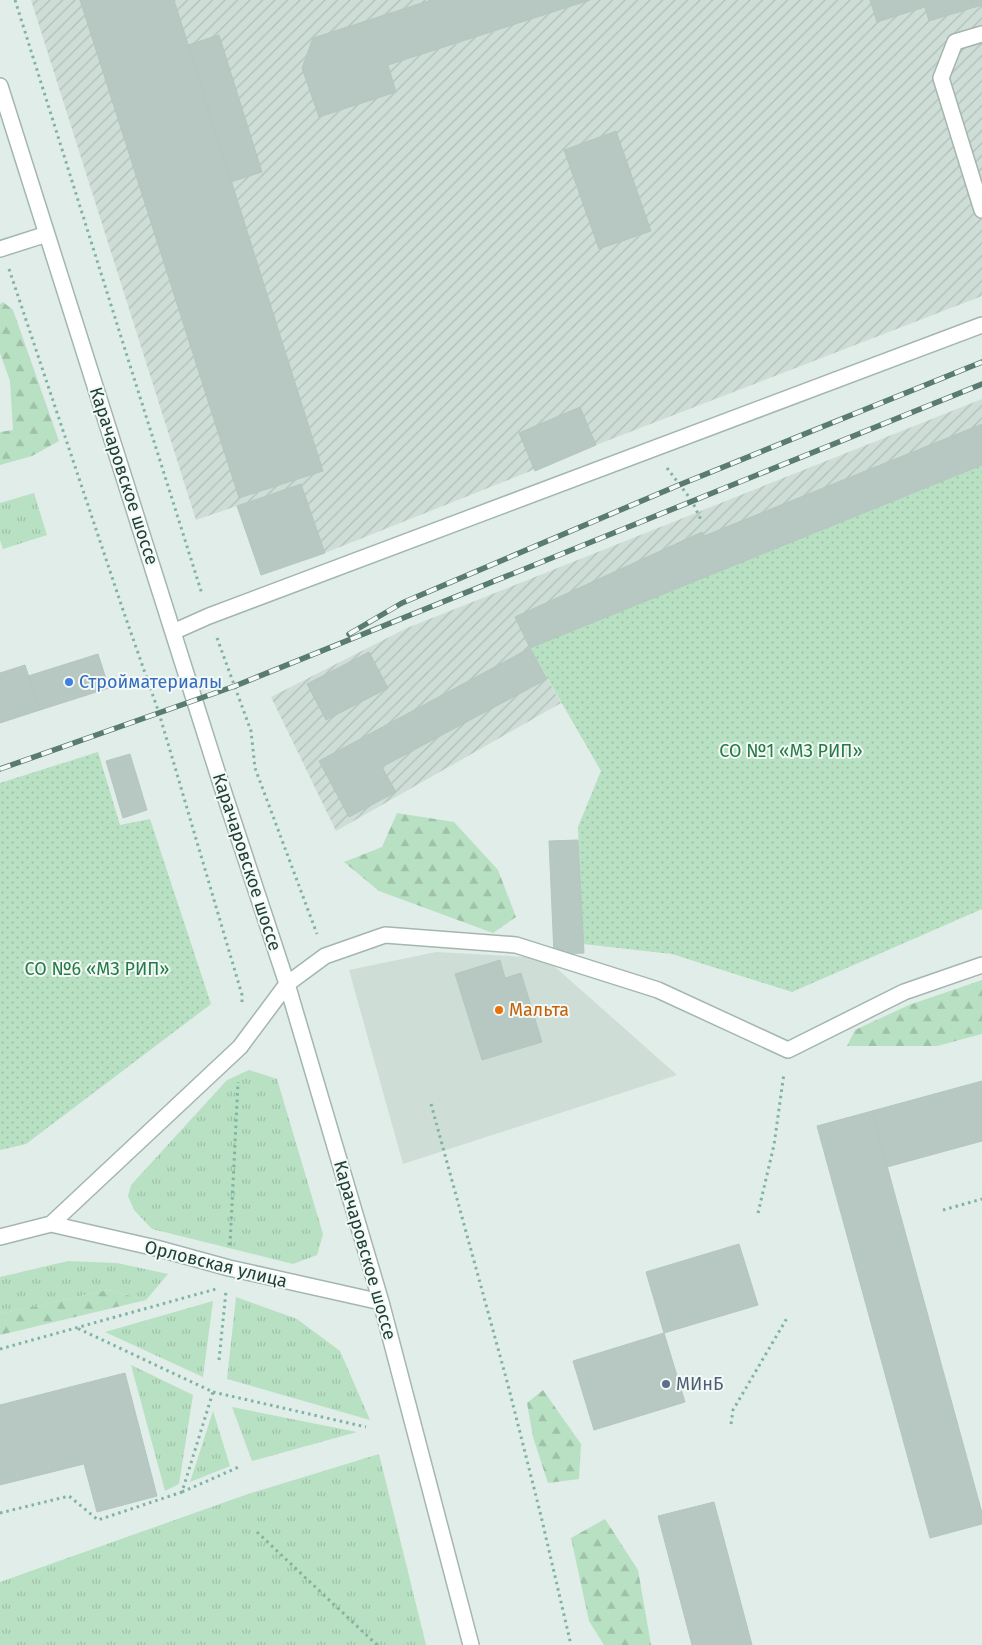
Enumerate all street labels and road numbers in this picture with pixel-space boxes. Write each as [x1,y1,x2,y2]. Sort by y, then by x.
street label: Карачаровское шоссе [85,384,163,568]
street label: Карачаровское шоссе [208,770,286,954]
street label: Карачаровское шоссе [329,1158,401,1342]
street label: Орловская улица [142,1236,290,1292]

